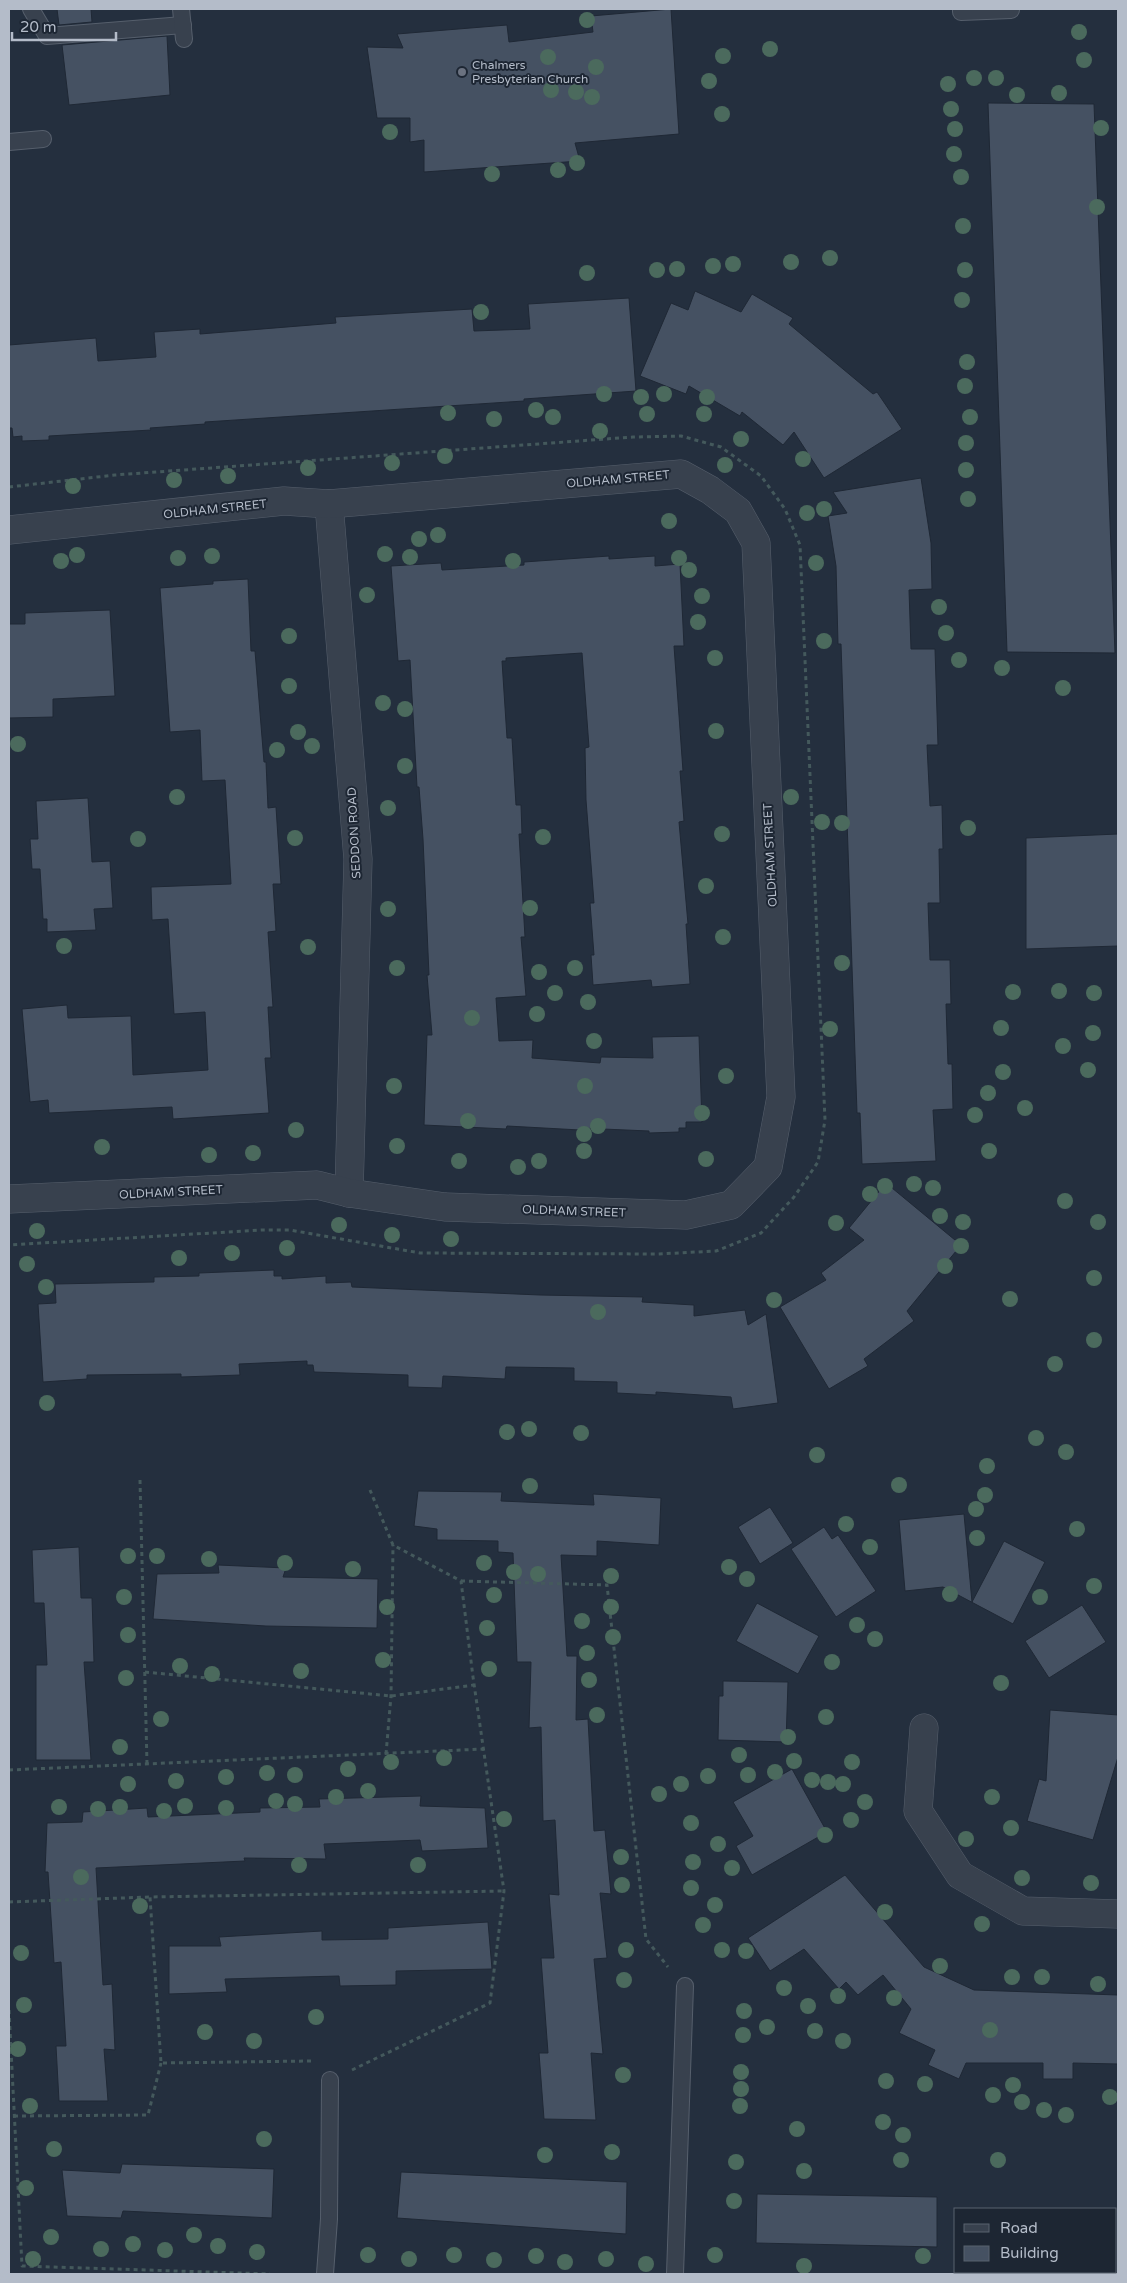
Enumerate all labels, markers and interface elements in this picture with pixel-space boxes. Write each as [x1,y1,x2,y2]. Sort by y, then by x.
scale bar [12,10,116,42]
text: 20 m [20,18,57,36]
place label: Chalmers Presbyterian Church [472,58,588,86]
marker: Chalmers Presbyterian Church [456,66,468,78]
street label: OLDHAM STREET [566,467,671,490]
street label: OLDHAM STREET [163,497,268,521]
street label: SEDDON ROAD [345,787,363,879]
street label: OLDHAM STREET [760,802,780,907]
street label: OLDHAM STREET [119,1182,224,1202]
street label: OLDHAM STREET [522,1202,627,1220]
legend [954,2208,1117,2273]
text: Road [1000,2219,1038,2237]
text: Building [1000,2244,1059,2262]

